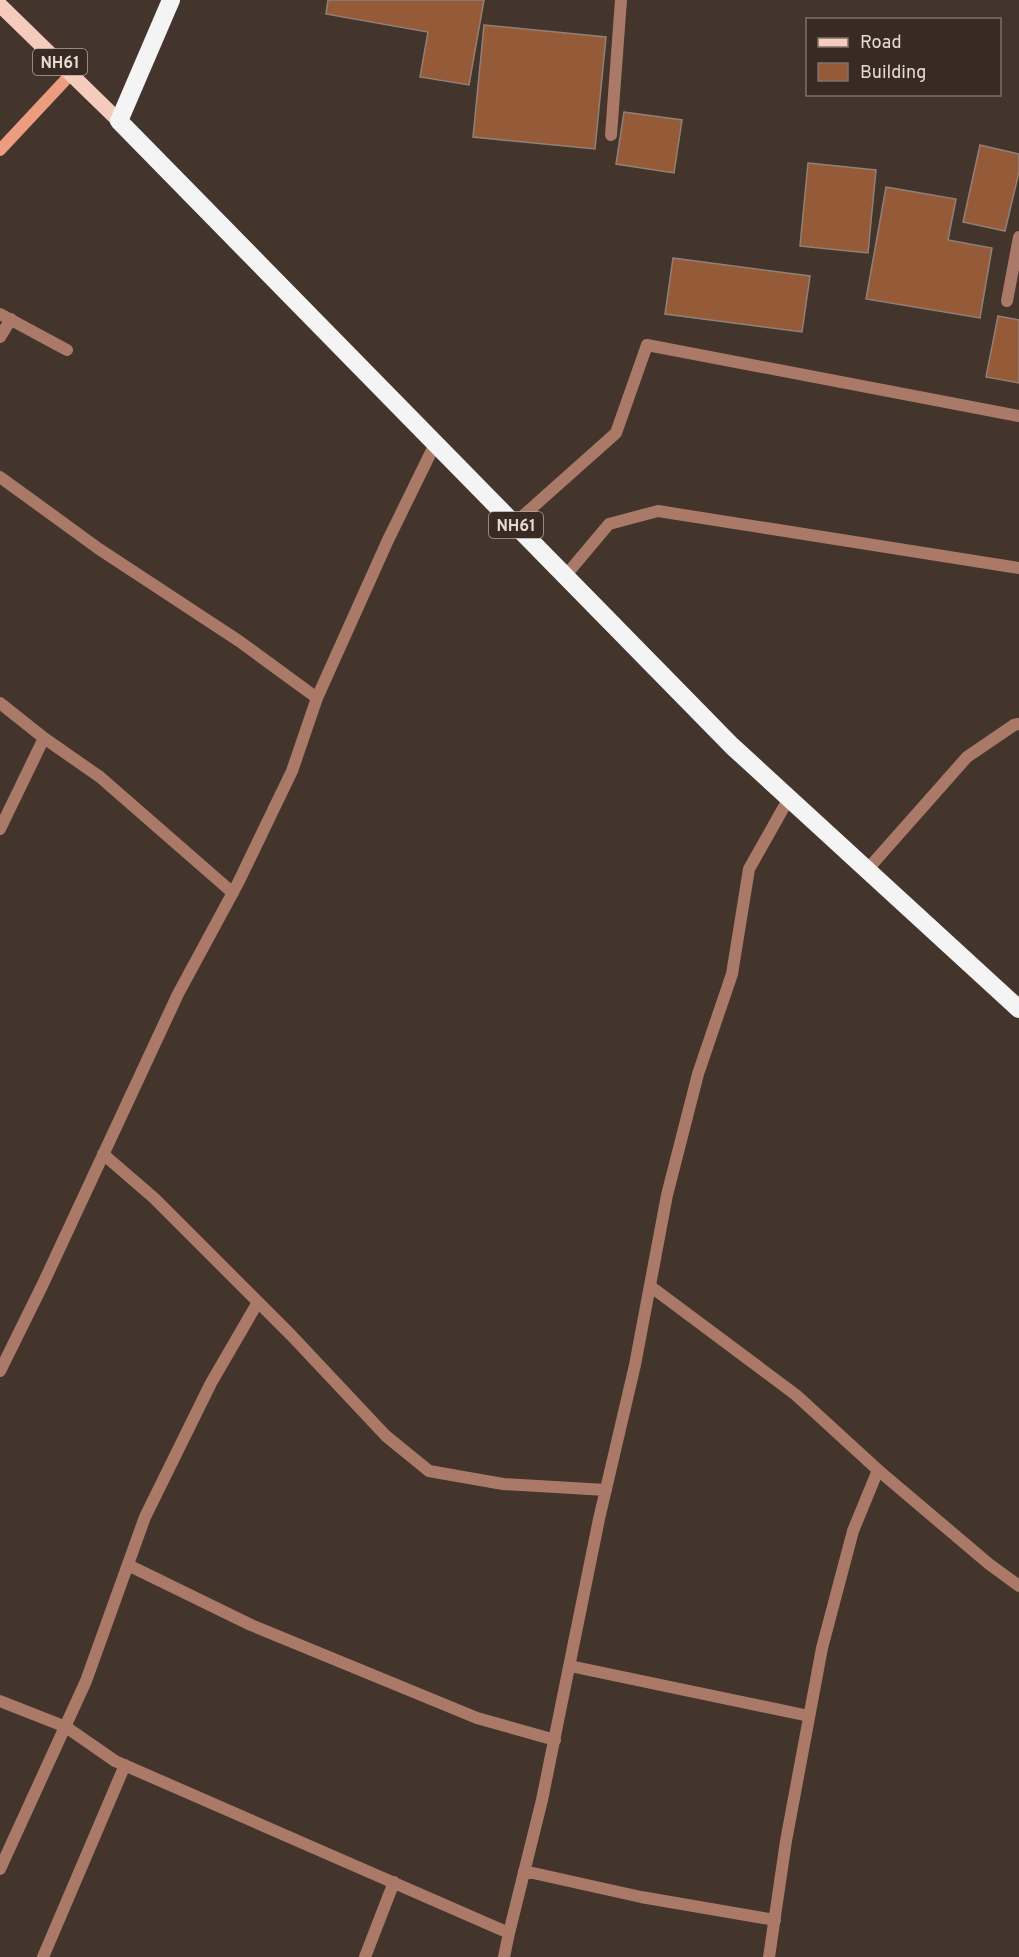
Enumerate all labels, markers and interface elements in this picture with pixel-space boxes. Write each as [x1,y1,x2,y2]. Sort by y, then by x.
legend [806,18,1001,96]
text: Road [860,32,902,55]
road number: NH61 [33,49,87,75]
text: Building [860,62,926,85]
road number: NH61 [489,512,543,538]

